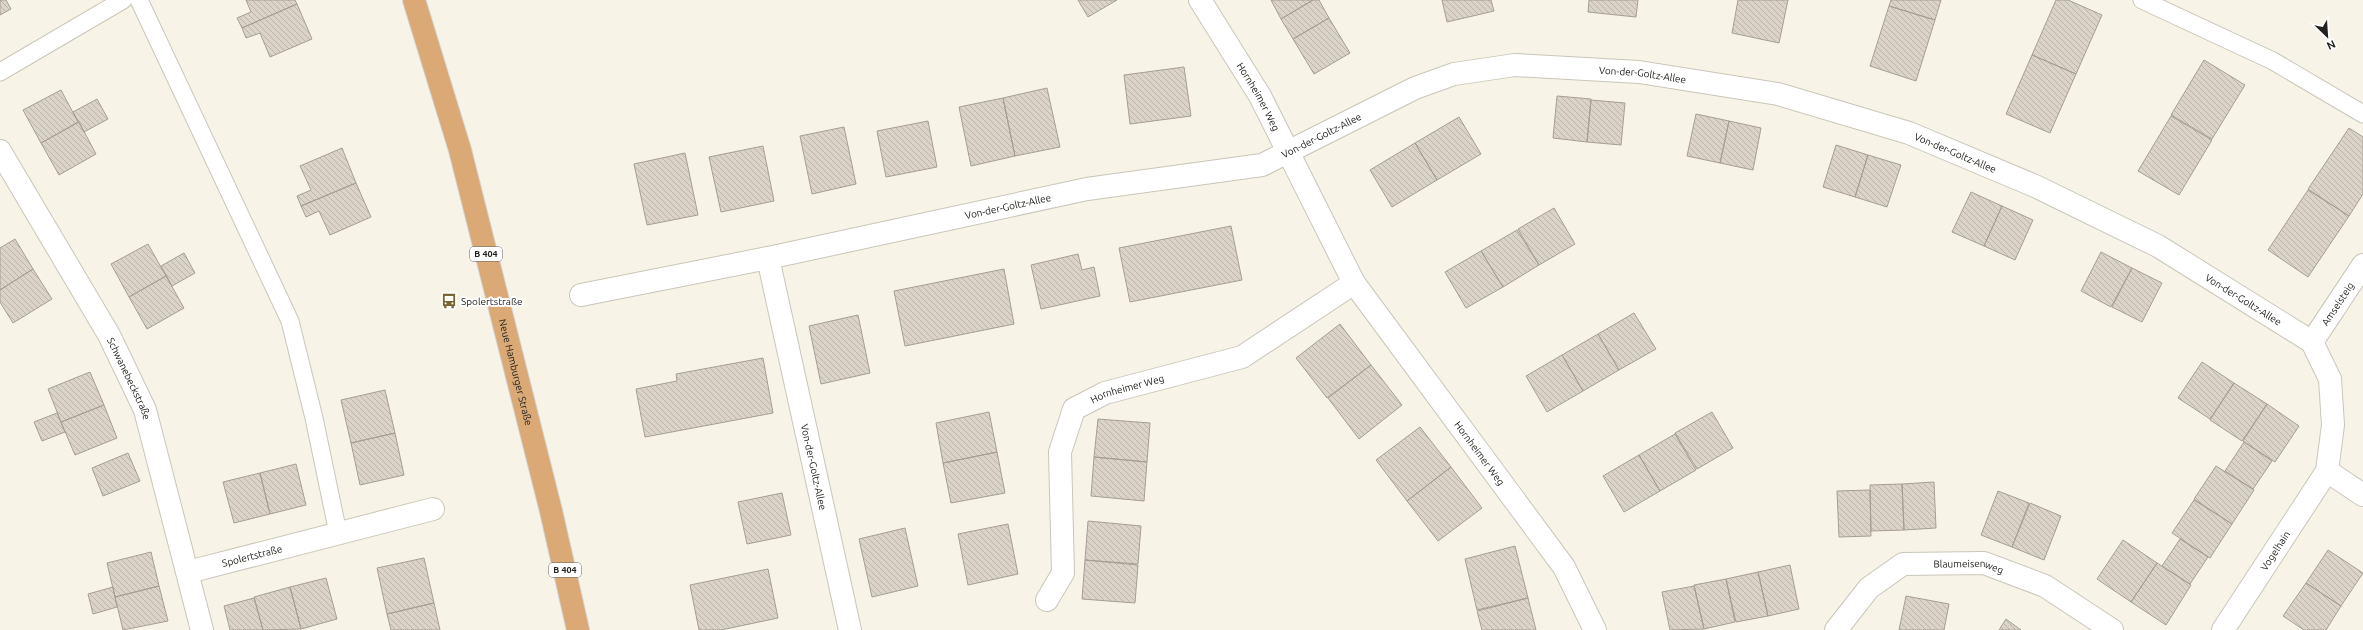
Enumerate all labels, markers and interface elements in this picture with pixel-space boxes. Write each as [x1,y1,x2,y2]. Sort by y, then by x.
north arrow [2307,16,2347,56]
text: N [2325,38,2337,52]
street label: Hornheimer Weg [1235,60,1282,133]
street label: Von-der-Goltz-Allee [1599,64,1687,85]
street label: Von-der-Goltz-Allee [1280,111,1363,160]
street label: Von-der-Goltz-Allee [1913,130,1998,175]
street label: Von-der-Goltz-Allee [964,191,1052,221]
road number: B 404 [470,247,502,261]
street label: Von-der-Goltz-Allee [2203,271,2284,327]
street label: Amselsteig [2319,280,2356,327]
bus stop icon: Spolertstraße [440,292,458,310]
place label: Spolertstraße [461,296,523,307]
street label: Neue Hamburger Straße [497,318,535,427]
street label: Schwanebeckstraße [105,336,153,421]
street label: Hornheimer Weg [1088,372,1165,405]
street label: Hornheimer Weg [1453,419,1507,487]
street label: Von-der-Goltz-Allee [799,423,829,511]
street label: Vogelhain [2258,529,2292,572]
street label: Spolertstraße [221,543,283,569]
street label: Blaumeisenweg [1933,557,2005,575]
road number: B 404 [549,563,581,577]

